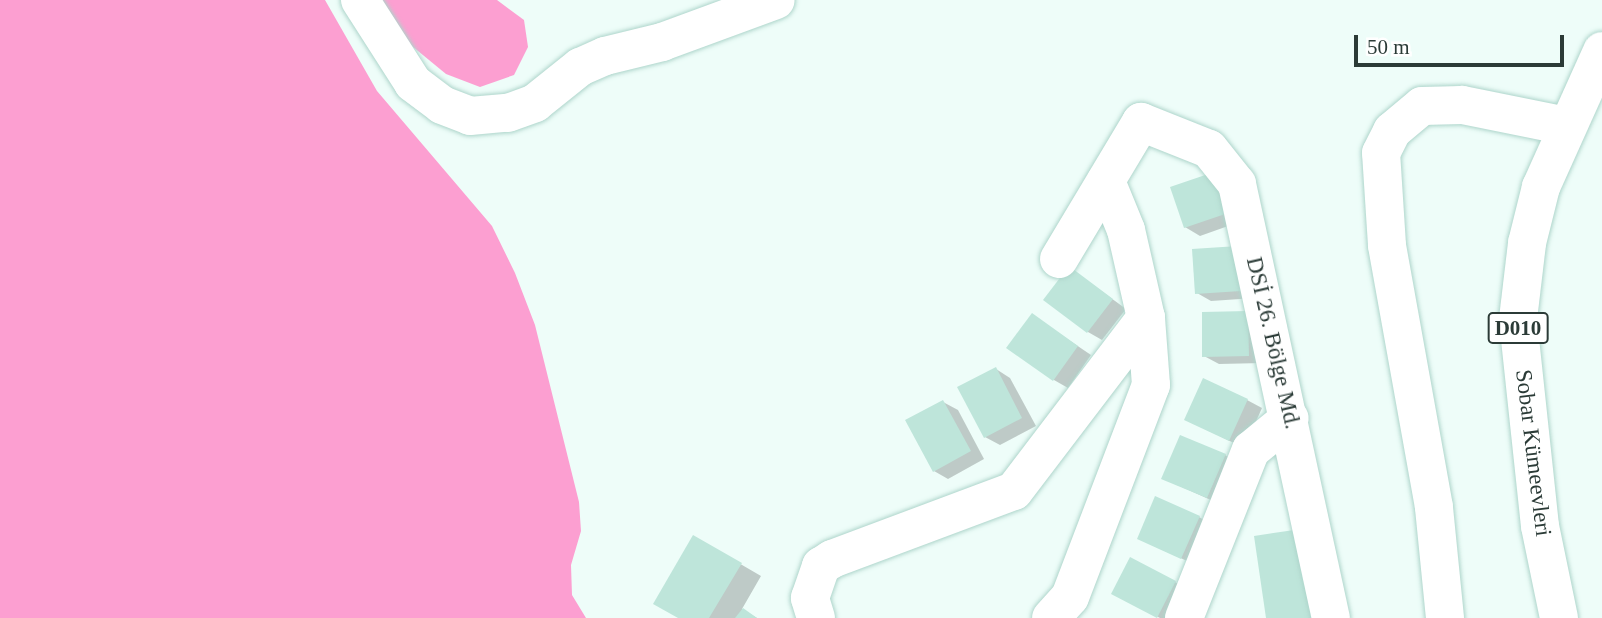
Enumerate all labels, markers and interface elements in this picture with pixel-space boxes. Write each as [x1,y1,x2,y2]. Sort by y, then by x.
scale bar [1357,21,1567,65]
text: 50 m [1367,35,1410,59]
street label: DSİ 26. Bölge Md. [1240,254,1306,432]
road number: D010 [1486,310,1550,346]
street label: Sobar Kümeevleri [1509,368,1557,538]

